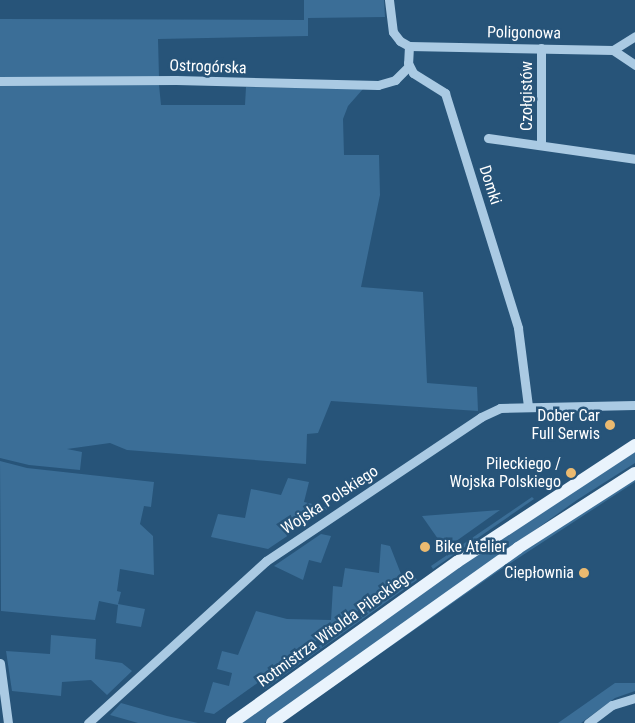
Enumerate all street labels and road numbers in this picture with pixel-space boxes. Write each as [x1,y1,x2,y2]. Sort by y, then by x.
street label: Poligonowa [487,23,561,43]
street label: Ostrogórska [169,56,247,78]
street label: Czołgistów [517,61,537,131]
street label: Domki [475,163,505,207]
street label: Wojska Polskiego [278,462,382,538]
street label: Rotmistrza Witolda Pileckiego [254,565,418,691]

